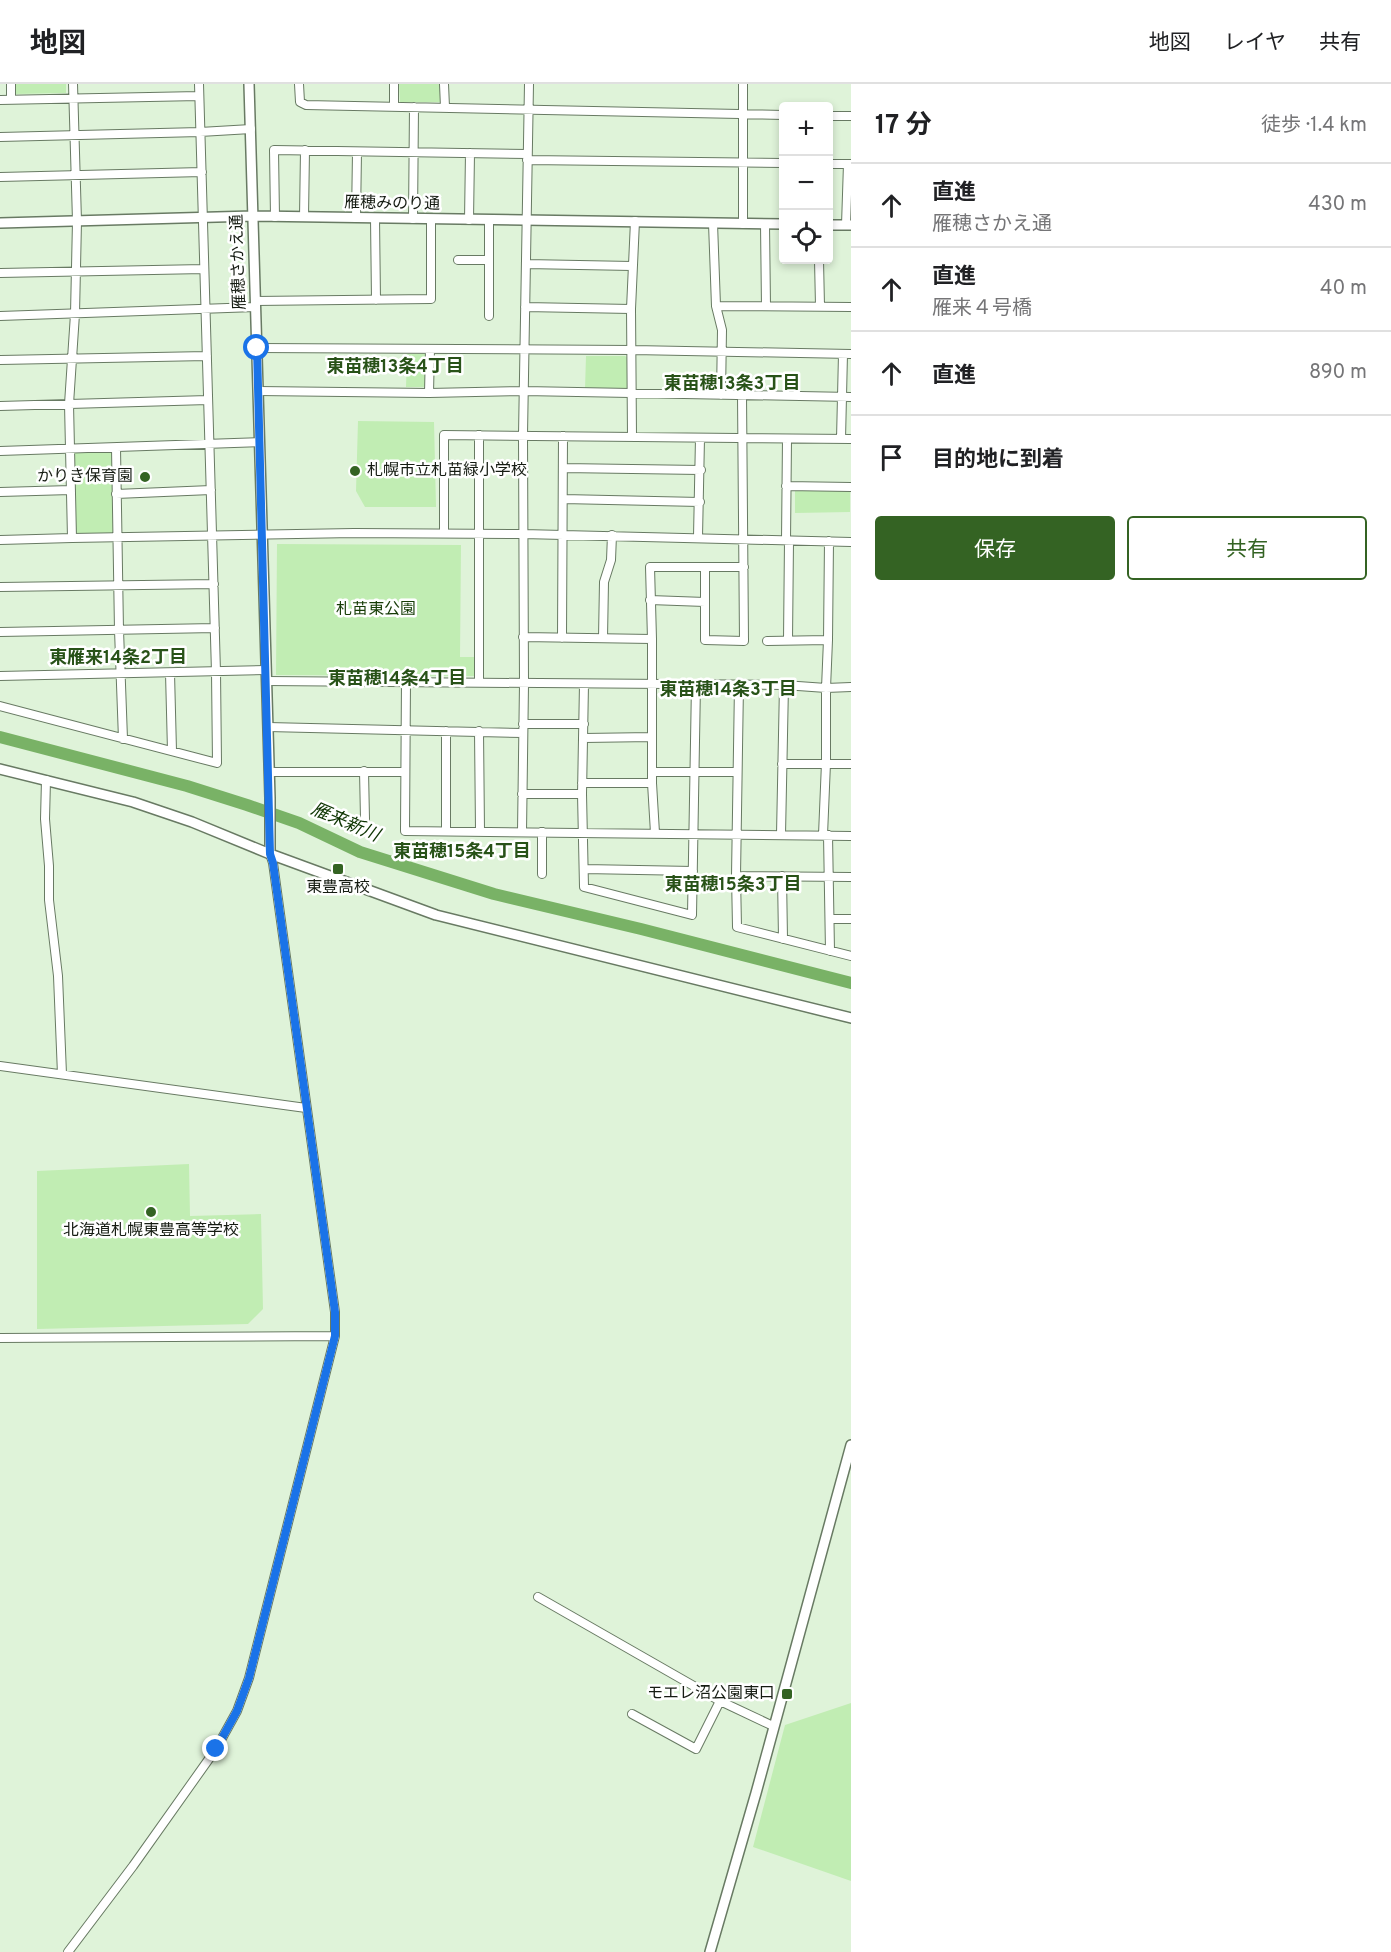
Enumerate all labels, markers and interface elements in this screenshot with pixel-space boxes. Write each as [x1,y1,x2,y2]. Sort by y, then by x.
text: 地図 [30,27,86,63]
text: 地図 [1149,30,1191,57]
text: レイヤ [1224,30,1286,57]
text: 共有 [1319,30,1361,57]
map controls [779,102,833,264]
button: + [779,102,833,156]
text: 17 分 [875,110,932,143]
text: 徒歩 · 1.4 km [1261,113,1367,139]
button: − [779,156,833,210]
text: 直進 [932,180,976,207]
icon: ahead [875,189,908,222]
text: 430 m [1308,192,1367,218]
street label: 雁穂みのり通 [344,193,440,215]
button: locate [779,210,833,264]
text: 雁穂さかえ通 [932,212,1052,238]
street label: 雁穂さかえ通 [227,214,251,310]
text: 直進 [932,264,976,291]
icon: ahead [875,273,908,306]
text: 40 m [1320,276,1367,302]
text: 雁来４号橋 [932,296,1032,322]
route start [243,334,269,360]
district label: 東苗穂13条4丁目 [326,356,464,379]
icon: ahead [875,357,908,390]
text: 890 m [1309,360,1367,386]
text: 直進 [932,363,976,390]
district label: 東苗穂13条3丁目 [664,373,800,396]
icon: arrive [875,441,908,474]
text: 目的地に到着 [932,447,1064,474]
place label: 札幌市立札苗緑小学校 [367,461,527,481]
marker: 札幌市立札苗緑小学校 [348,464,362,478]
place label: かりき保育園 [37,467,133,487]
marker: かりき保育園 [138,470,152,484]
button: 保存 [875,516,1115,580]
button: 共有 [1127,516,1367,580]
park label: 札苗東公園 [336,600,416,620]
district label: 東雁来14条2丁目 [49,647,187,670]
district label: 東苗穂14条4丁目 [328,668,466,691]
district label: 東苗穂14条3丁目 [659,679,797,702]
water label: 雁来新川 [307,798,384,848]
district label: 東苗穂15条4丁目 [393,841,531,864]
marker: 東豊高校 [331,862,345,876]
district label: 東苗穂15条3丁目 [665,874,802,897]
place label: 東豊高校 [306,878,370,898]
marker: 北海道札幌東豊高等学校 [144,1205,158,1219]
place label: 北海道札幌東豊高等学校 [63,1221,239,1241]
place label: モエレ沼公園東口 [647,1684,775,1704]
marker: モエレ沼公園東口 [780,1687,794,1701]
route end [202,1735,228,1761]

